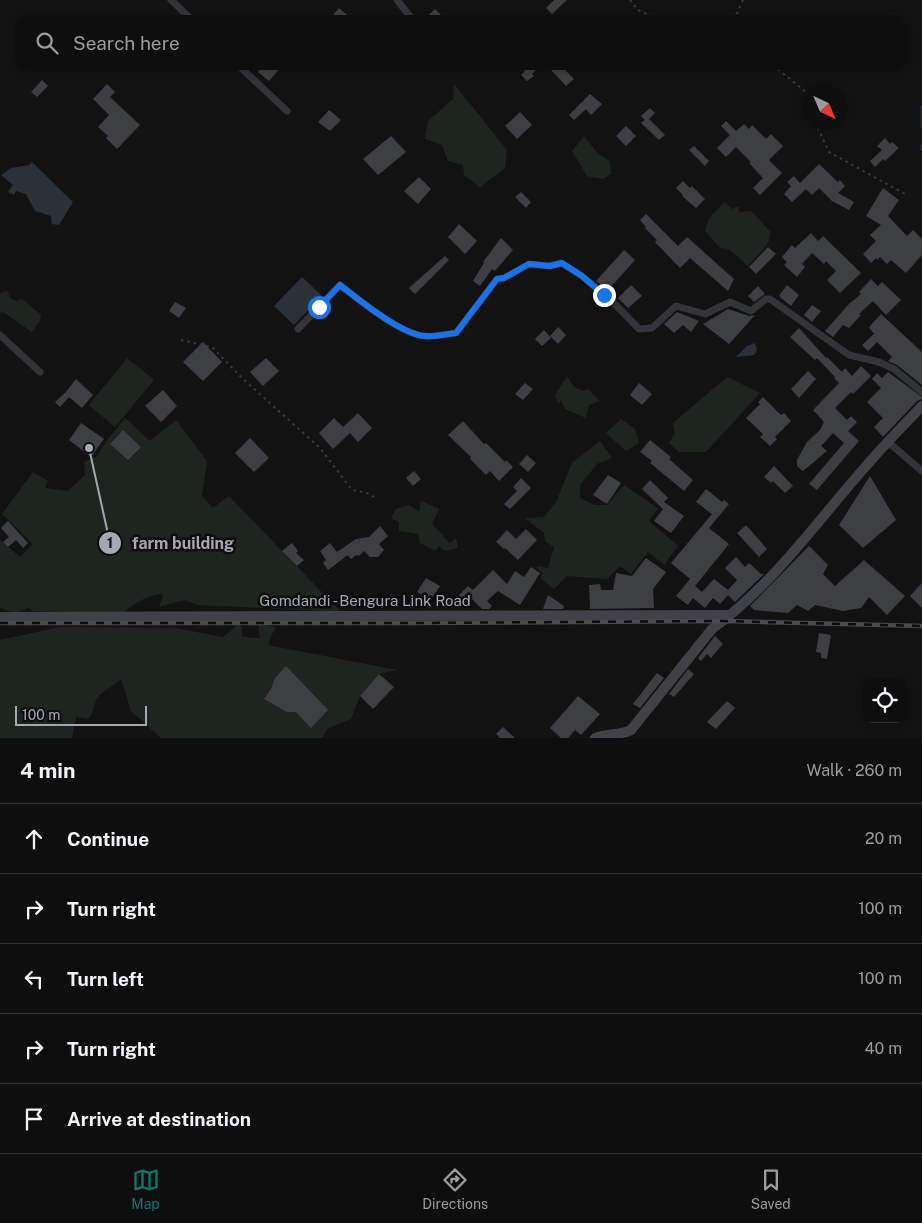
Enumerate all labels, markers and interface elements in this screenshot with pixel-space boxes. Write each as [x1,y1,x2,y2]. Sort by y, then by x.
search box [15,15,907,70]
icon: search [33,29,61,57]
text: Search here [73,32,180,54]
north arrow [802,85,847,130]
route end [593,284,616,307]
route start [308,296,331,319]
callout: farm building [97,528,244,559]
text: 1 [107,534,113,551]
text: farm building [132,534,234,553]
street label: Gomdandi - Bengura Link Road [259,592,471,609]
map controls [862,678,907,723]
button: locate [862,678,907,723]
scale bar [15,703,148,726]
text: 100 m [22,707,60,723]
text: 4 min [20,758,75,783]
text: Walk · 260 m [807,761,902,780]
icon: ahead [20,825,48,853]
text: Continue [67,828,149,850]
text: 20 m [865,829,902,848]
icon: right [20,895,48,923]
text: Turn right [67,898,156,920]
text: 100 m [858,899,902,918]
icon: left [20,965,48,993]
text: Turn left [67,968,144,990]
text: 100 m [858,969,902,988]
icon: right [20,1035,48,1063]
text: Turn right [67,1038,156,1060]
text: 40 m [864,1039,902,1058]
icon: arrive [20,1105,48,1133]
text: Arrive at destination [67,1108,251,1130]
tab: Map [131,1166,160,1212]
tab: Directions [422,1166,488,1212]
tab: Saved [751,1166,791,1212]

